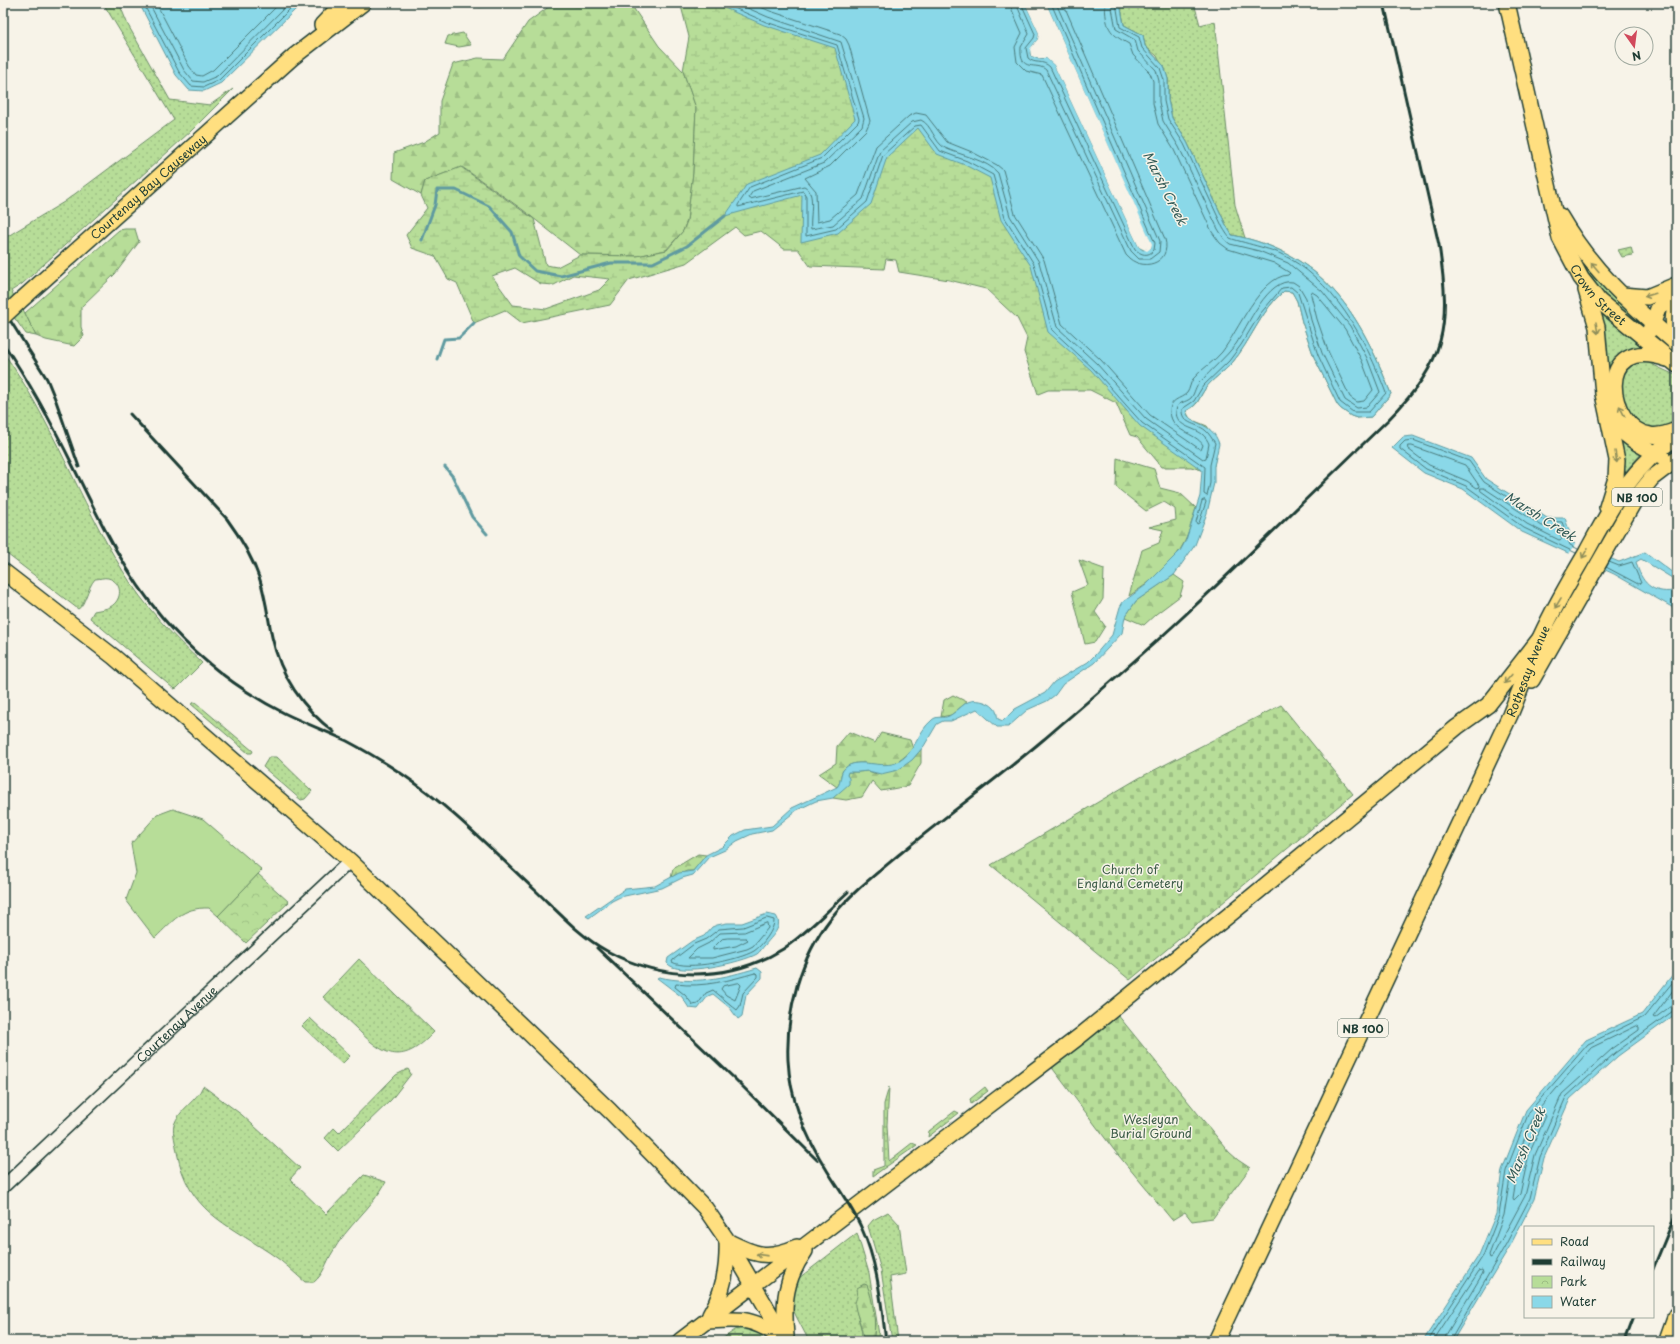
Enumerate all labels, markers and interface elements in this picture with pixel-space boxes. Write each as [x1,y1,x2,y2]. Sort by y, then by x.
north arrow [1614,26,1654,66]
text: N [1630,47,1643,66]
street label: Courtenay Bay Causeway [86,130,210,244]
water label: Marsh Creek [1139,148,1193,229]
street label: Crown Street [1566,261,1631,329]
one-way arrow [1591,262,1600,272]
one-way arrow [1644,292,1657,300]
one-way arrow [1593,321,1601,334]
one-way arrow [1617,405,1625,417]
one-way arrow [1612,450,1620,463]
water label: Marsh Creek [1502,487,1581,546]
road number: NB 100 [1612,488,1662,506]
one-way arrow [1581,547,1588,559]
one-way arrow [1554,597,1562,608]
street label: Rothesay Avenue [1501,622,1554,720]
one-way arrow [1504,674,1513,684]
park label: Church of England Cemetery [1077,860,1183,892]
street label: Courtenay Avenue [132,981,221,1067]
road number: NB 100 [1338,1019,1388,1037]
water label: Marsh Creek [1501,1103,1550,1186]
park label: Wesleyan Burial Ground [1110,1110,1192,1142]
legend [1524,1226,1654,1318]
text: Road [1560,1232,1589,1250]
one-way arrow [756,1251,769,1259]
text: Railway [1560,1252,1606,1270]
text: Park [1560,1272,1587,1290]
text: Water [1560,1292,1597,1310]

